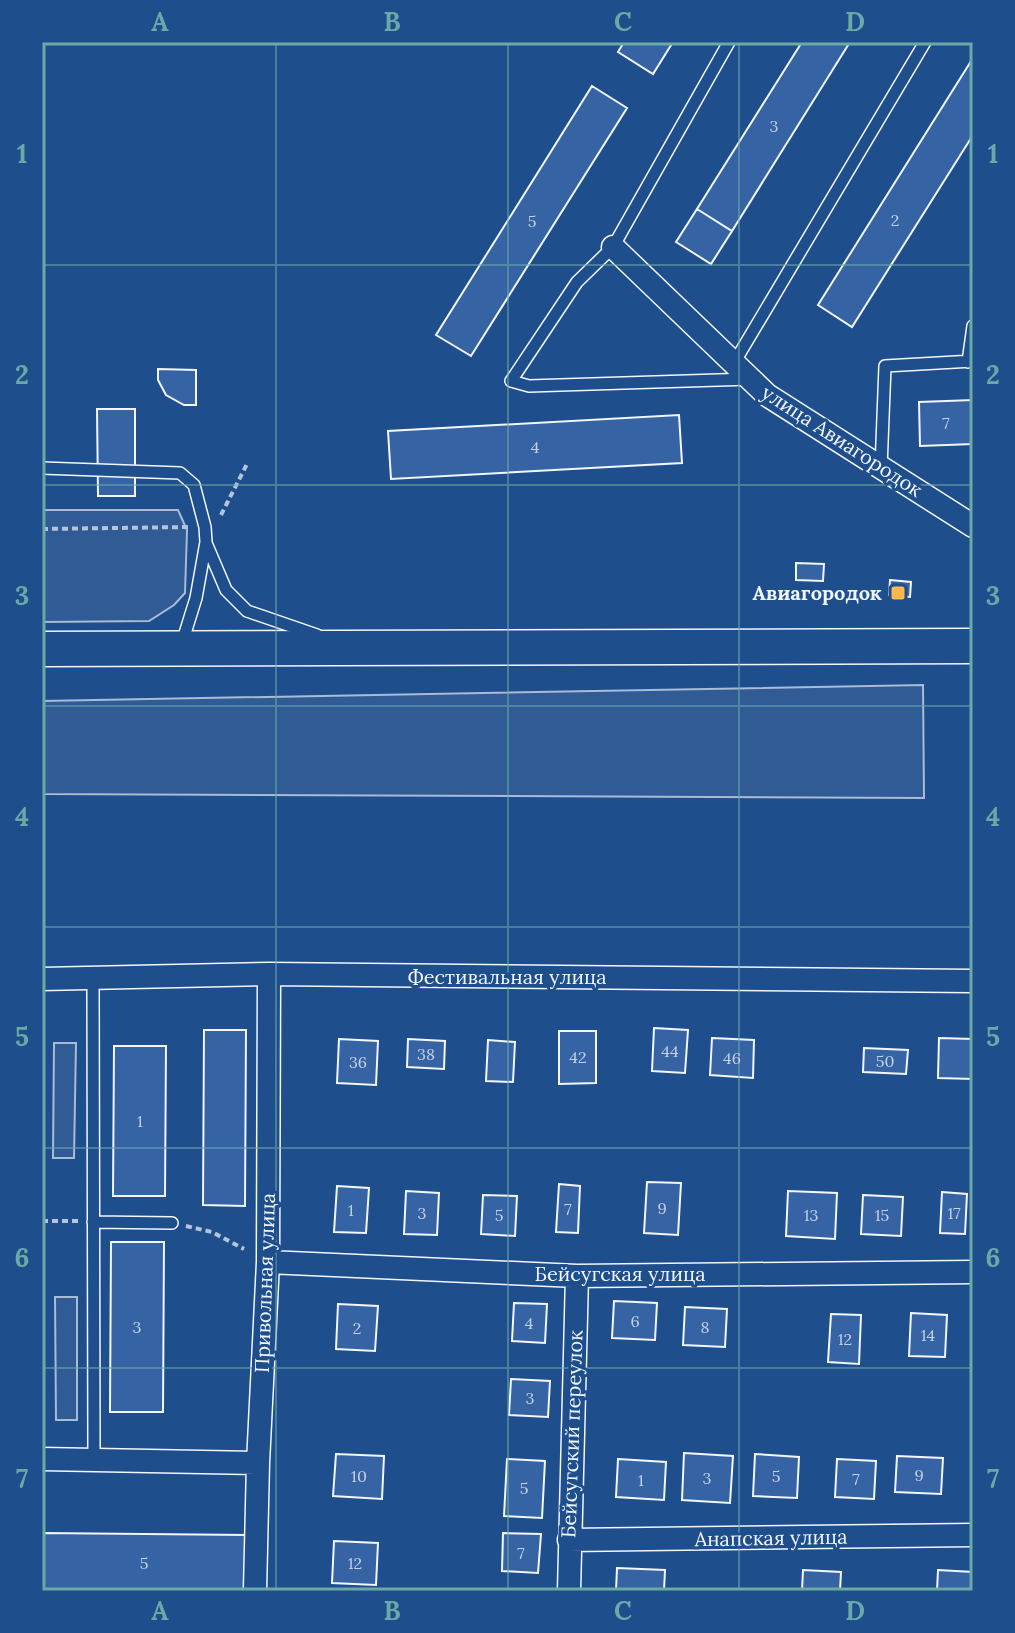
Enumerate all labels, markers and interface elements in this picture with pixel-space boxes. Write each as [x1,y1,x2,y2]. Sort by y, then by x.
text: A [151,5,169,38]
text: B [383,5,401,38]
text: C [614,5,632,38]
text: D [845,5,865,38]
house number: 3 [770,116,779,136]
text: 1 [17,137,27,170]
text: 1 [988,137,998,170]
house number: 2 [891,210,899,230]
house number: 5 [528,211,536,231]
text: 2 [15,358,29,391]
text: 2 [986,358,1000,391]
street label: улица Авиагородок [757,379,928,502]
house number: 7 [942,413,950,433]
house number: 4 [531,437,540,457]
text: 3 [15,579,29,612]
text: 3 [986,579,1000,612]
place label: Авиагородок [752,580,882,605]
marker: Авиагородок [889,584,907,602]
text: 4 [15,800,29,833]
text: 4 [986,800,1000,833]
street label: Фестивальная улица [407,964,607,989]
text: 5 [15,1020,29,1053]
text: 5 [986,1020,1000,1053]
house number: 44 [661,1041,679,1061]
house number: 38 [417,1044,435,1064]
house number: 42 [569,1047,587,1067]
house number: 46 [723,1048,741,1068]
house number: 50 [876,1051,894,1071]
house number: 36 [349,1052,367,1072]
house number: 1 [137,1111,143,1131]
street label: Привольная улица [249,1192,280,1373]
house number: 9 [657,1198,667,1218]
house number: 7 [564,1199,572,1219]
house number: 1 [348,1200,354,1220]
house number: 3 [418,1203,427,1223]
house number: 17 [947,1203,961,1223]
house number: 5 [495,1205,503,1225]
house number: 13 [804,1205,818,1225]
house number: 15 [875,1205,889,1225]
text: 6 [15,1241,29,1274]
text: 6 [986,1241,1000,1274]
street label: Бейсугская улица [534,1261,706,1286]
house number: 6 [630,1311,640,1331]
house number: 4 [525,1313,534,1333]
house number: 3 [133,1317,142,1337]
house number: 8 [701,1317,710,1337]
house number: 2 [353,1318,361,1338]
house number: 14 [921,1325,936,1345]
street label: Бейсугский переулок [555,1329,588,1538]
house number: 12 [838,1329,852,1349]
house number: 3 [526,1388,535,1408]
text: 7 [16,1462,28,1495]
text: 7 [987,1462,999,1495]
house number: 9 [914,1465,924,1485]
house number: 10 [351,1466,367,1486]
house number: 5 [772,1466,780,1486]
house number: 3 [703,1468,712,1488]
house number: 7 [852,1469,860,1489]
house number: 1 [638,1470,644,1490]
house number: 5 [520,1478,528,1498]
street label: Анапская улица [693,1524,848,1551]
house number: 7 [517,1543,525,1563]
house number: 5 [140,1553,148,1573]
house number: 12 [348,1553,362,1573]
text: A [151,1594,169,1627]
text: B [383,1594,401,1627]
text: C [614,1594,632,1627]
text: D [845,1594,865,1627]

